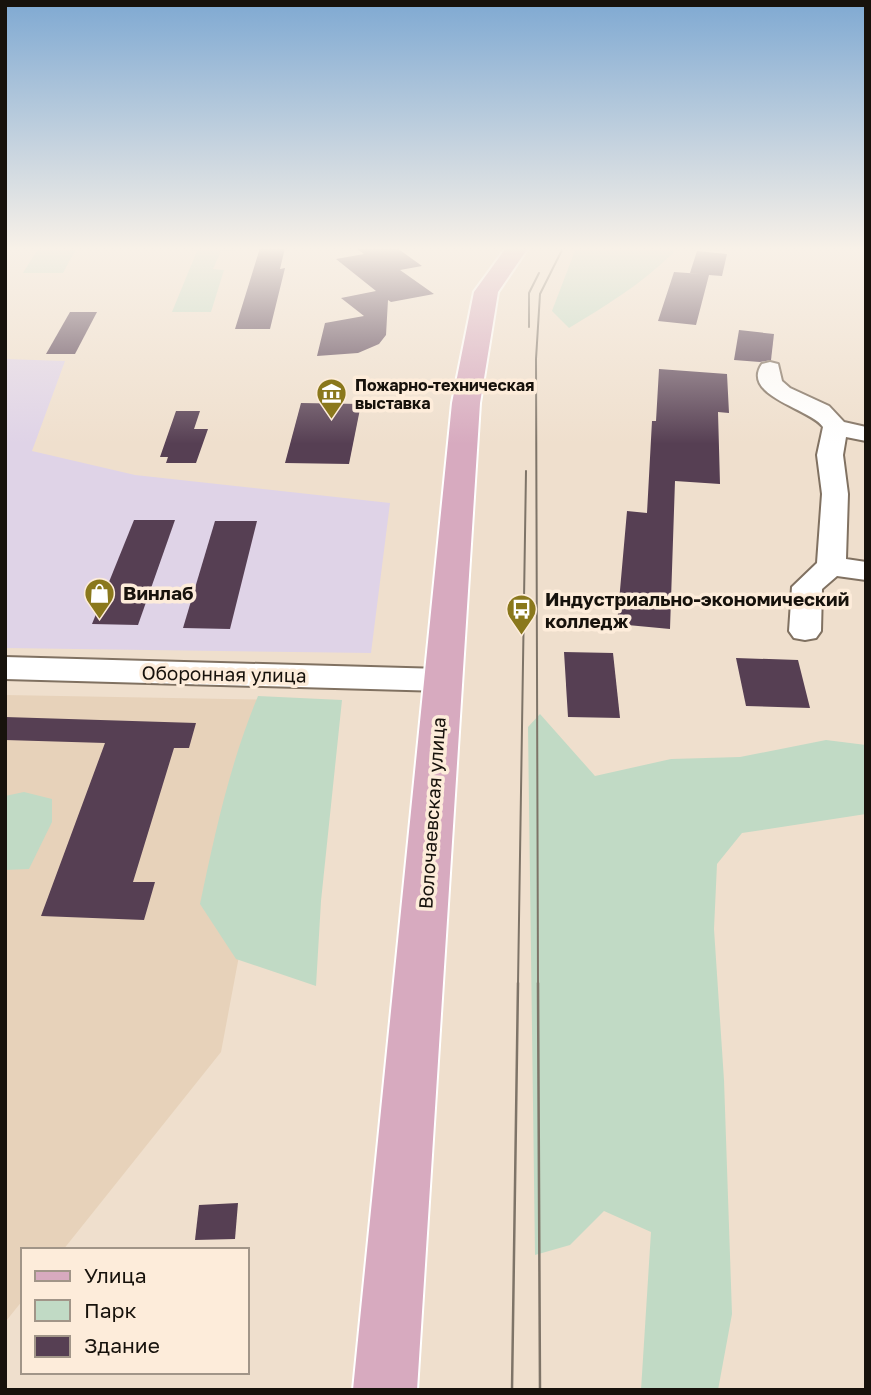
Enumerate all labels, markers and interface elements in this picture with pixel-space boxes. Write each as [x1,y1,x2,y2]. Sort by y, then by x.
place label: Пожарно-техническая выставка [355,375,534,413]
museum icon: Пожарно-техническая выставка [315,377,349,421]
shop icon: Винлаб [83,576,117,620]
place label: Винлаб [123,581,193,604]
place label: Индустриально-экономический колледж [545,587,849,632]
bus stop icon: Индустриально-экономический колледж [505,593,539,637]
street label: Оборонная улица [141,661,307,686]
street label: Волочаевская улица [413,716,450,910]
legend [21,1248,248,1374]
text: Улица [84,1262,147,1288]
text: Парк [84,1297,137,1323]
text: Здание [84,1332,160,1358]

